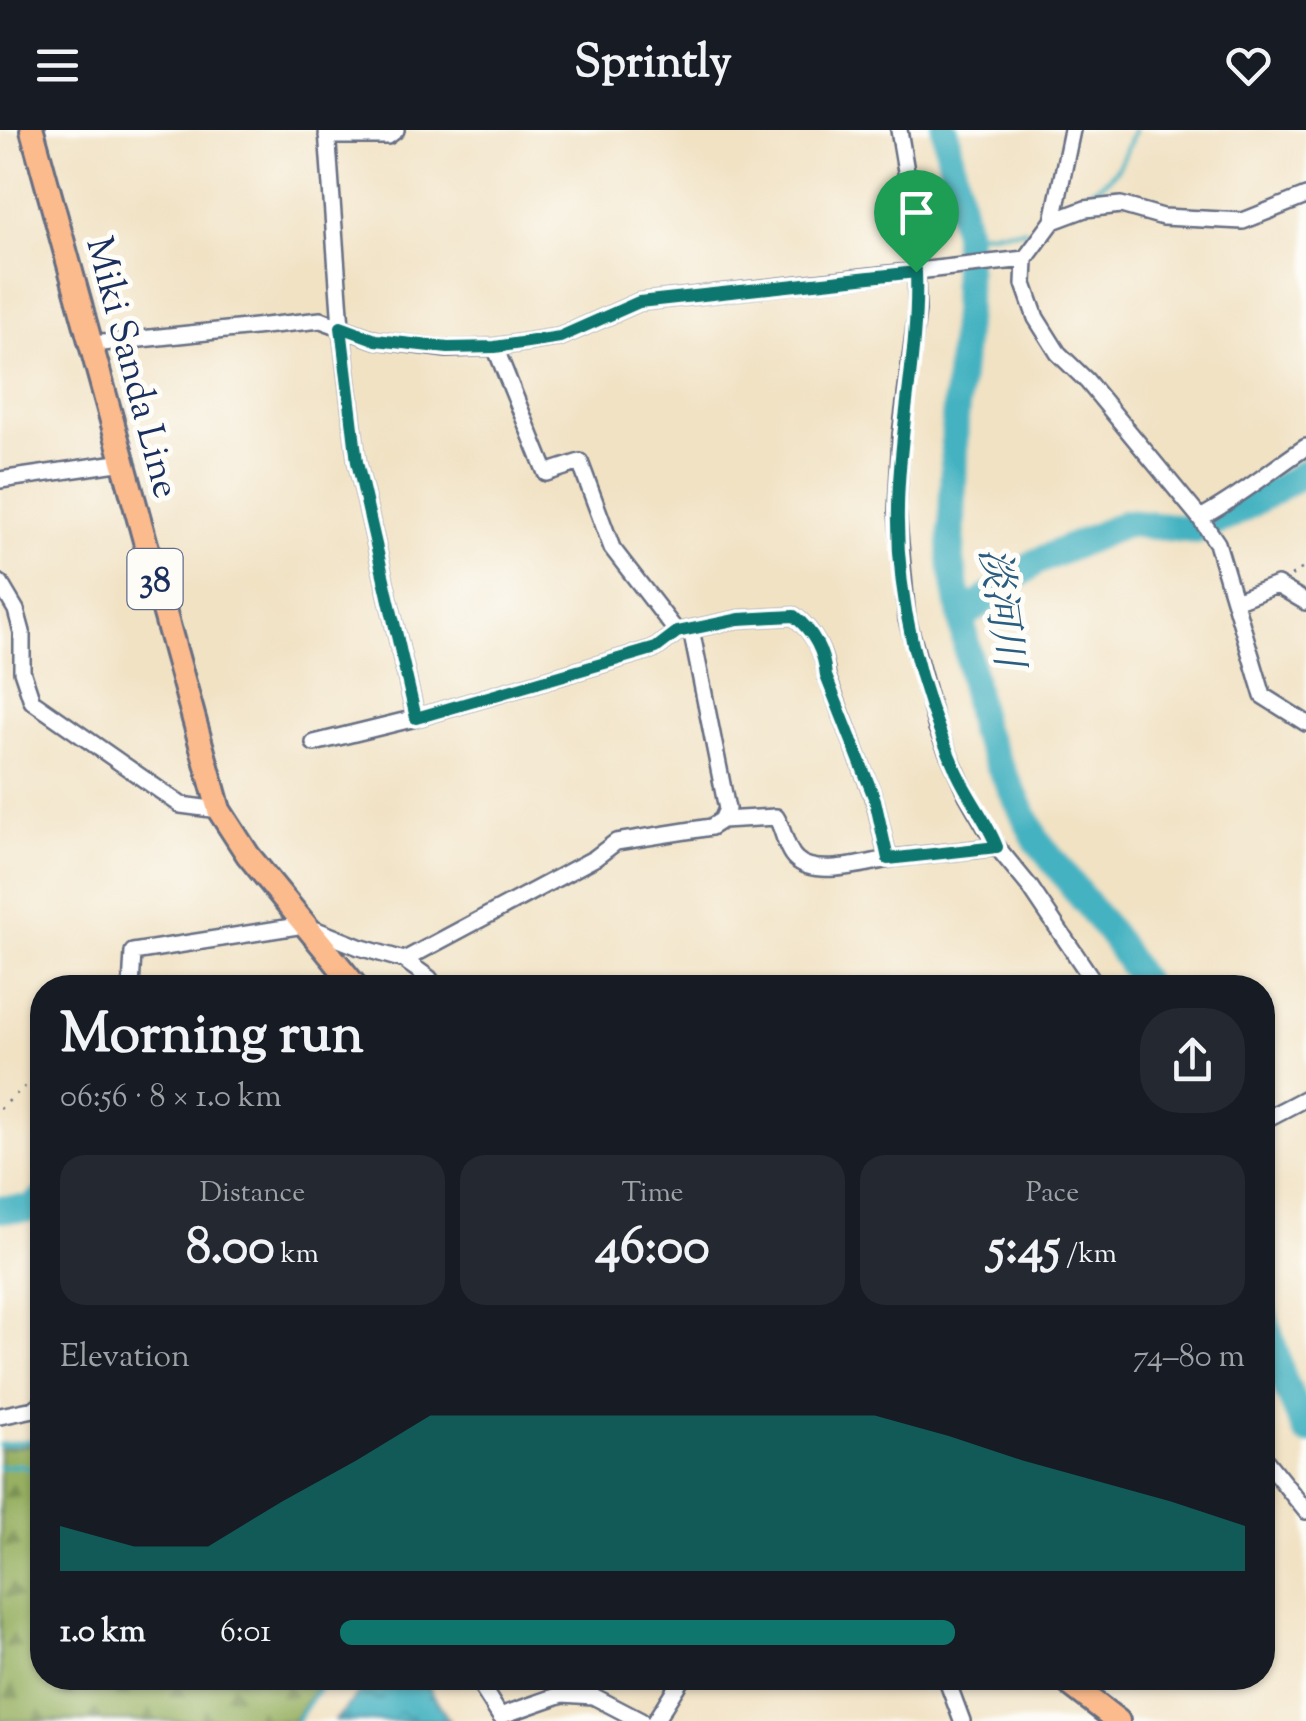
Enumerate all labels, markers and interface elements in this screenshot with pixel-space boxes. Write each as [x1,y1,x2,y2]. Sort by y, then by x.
text: Sprintly [574,33,732,98]
icon: menu [30,38,85,93]
icon: heart [1221,38,1276,93]
pin [874,170,959,273]
icon: arrive [889,185,944,240]
street label: Miki Sanda Line [69,232,191,505]
water label: 淡河川 [962,544,1036,675]
road number: 38 [128,549,182,609]
text: Morning run [60,998,364,1077]
button: share [1140,1008,1245,1113]
text: 06:56 · 8 × 1.0 km [60,1075,282,1121]
text: Distance [200,1174,305,1214]
text: Time [621,1174,684,1214]
text: Pace [1026,1174,1079,1214]
text: 8.00 [186,1214,275,1286]
text: 46:00 [595,1214,710,1286]
text: 5:45 [988,1214,1060,1286]
text: km [275,1235,319,1275]
text: /km [1060,1235,1117,1275]
text: Elevation [60,1335,190,1381]
text: 74–80 m [1133,1335,1245,1381]
text: 1.0 km [60,1610,146,1656]
text: 6:01 [220,1610,271,1656]

